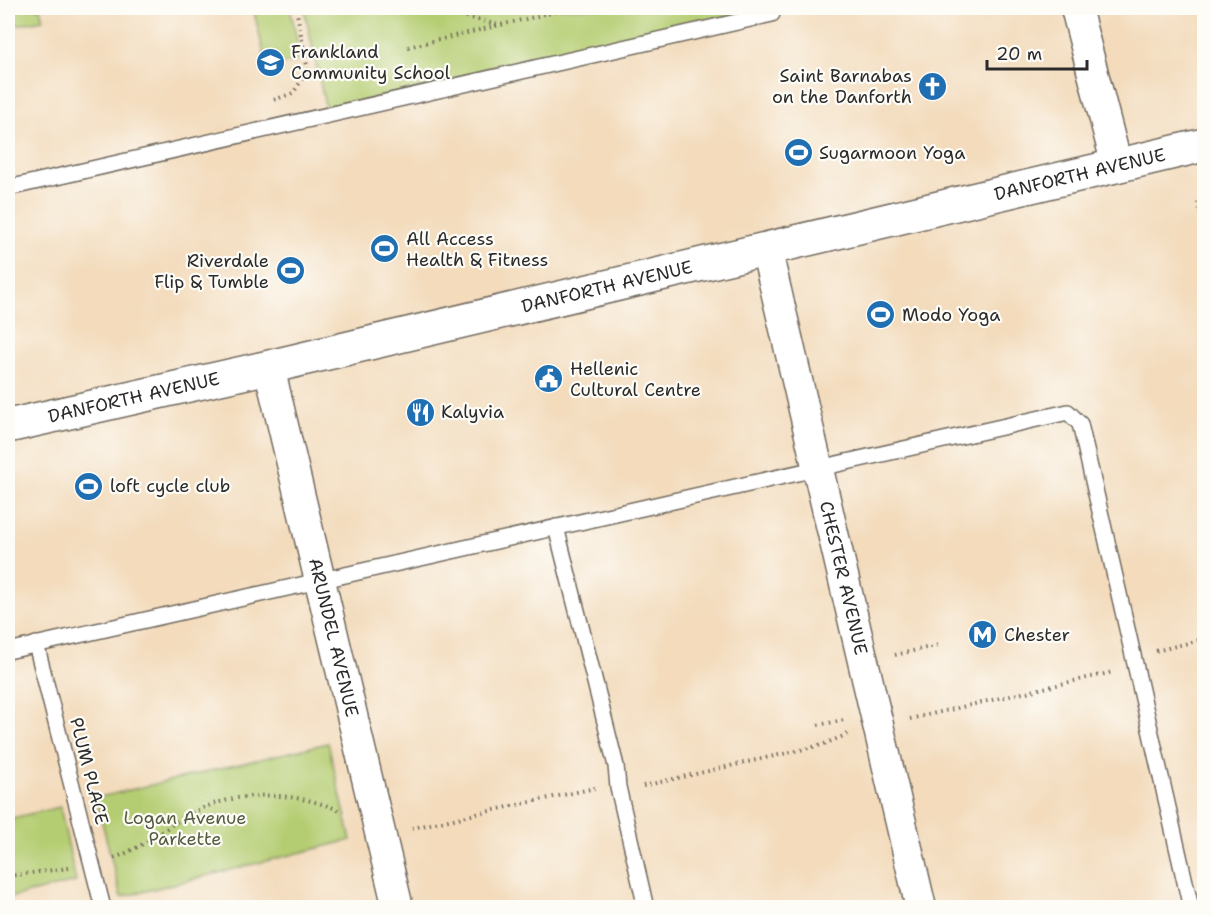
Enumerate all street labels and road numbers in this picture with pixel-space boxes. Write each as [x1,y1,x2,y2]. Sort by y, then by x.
street label: DANFORTH AVENUE [992,143,1168,206]
street label: DANFORTH AVENUE [519,255,695,319]
street label: DANFORTH AVENUE [46,367,222,429]
street label: CHESTER AVENUE [814,499,873,657]
street label: ARUNDEL AVENUE [303,556,364,719]
street label: PLUM PLACE [64,715,114,827]

